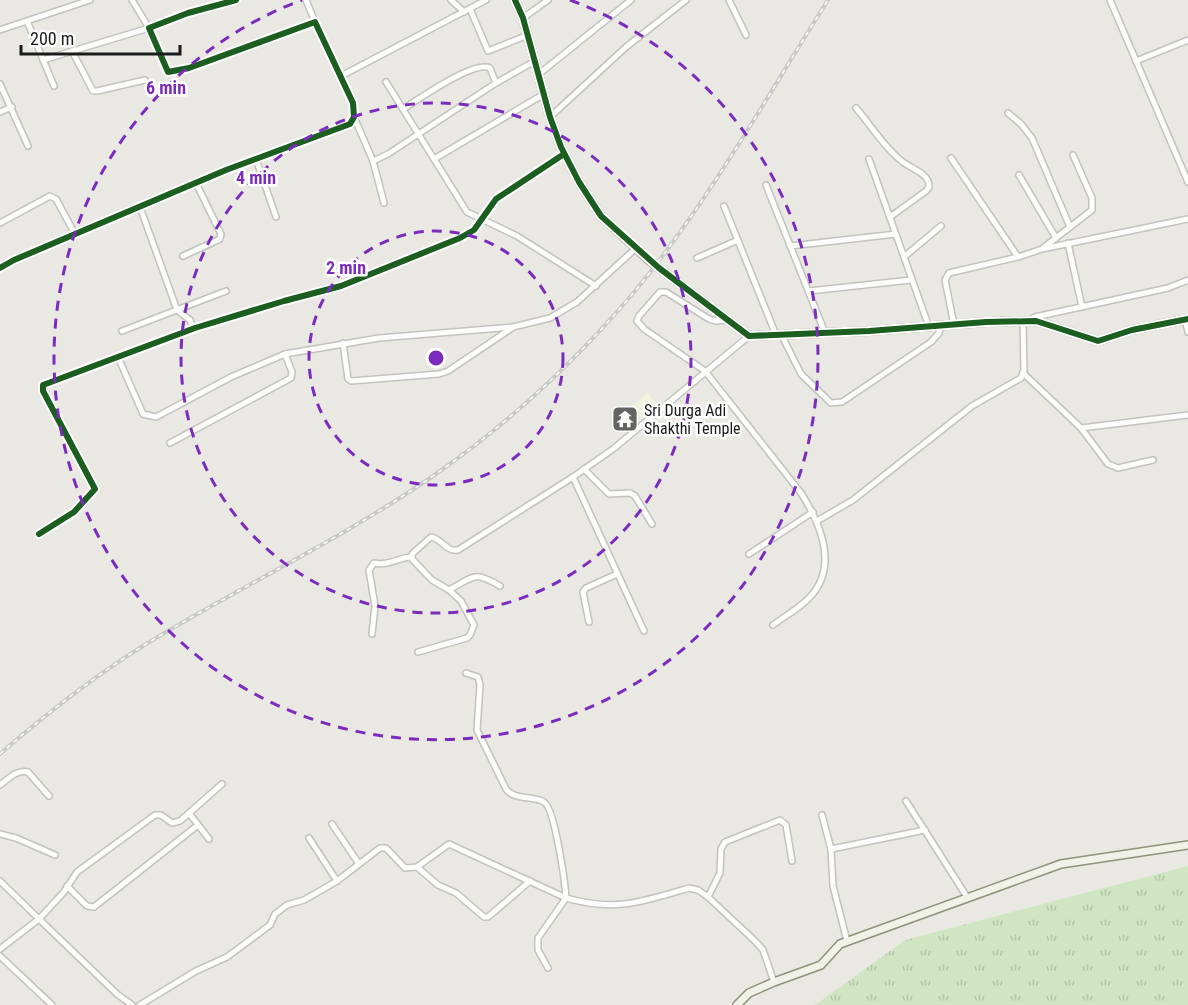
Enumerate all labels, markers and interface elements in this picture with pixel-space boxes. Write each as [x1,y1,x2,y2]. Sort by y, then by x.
scale bar [21,18,180,56]
text: 200 m [30,28,74,49]
text: 6 min [146,77,186,98]
text: 4 min [236,167,276,188]
text: 2 min [326,257,366,278]
centre of rings [426,348,446,368]
place label: Sri Durga Adi Shakthi Temple [644,401,741,438]
temple icon: Sri Durga Adi Shakthi Temple [610,404,640,434]

